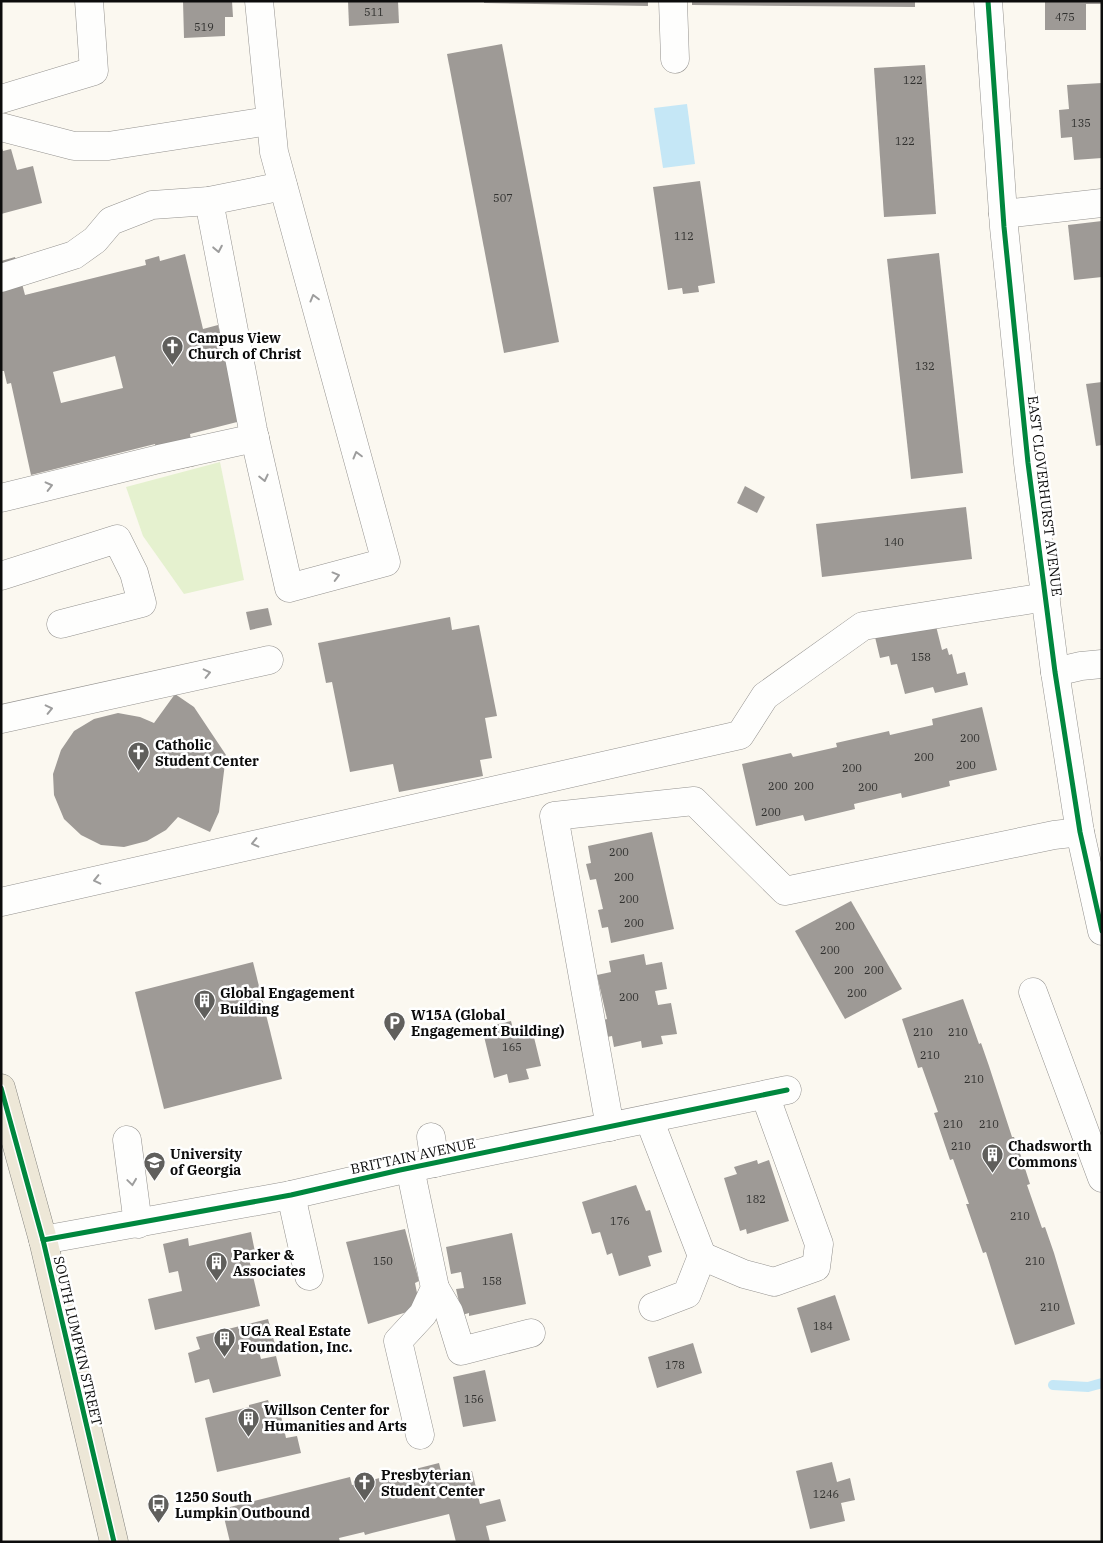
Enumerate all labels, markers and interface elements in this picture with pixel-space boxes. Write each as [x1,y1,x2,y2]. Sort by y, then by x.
house number: 511 [364,5,384,19]
house number: 475 [1055,10,1075,24]
house number: 519 [194,20,214,34]
house number: 122 [903,73,923,87]
house number: 135 [1071,116,1091,130]
house number: 122 [895,134,915,148]
house number: 507 [493,191,513,205]
house number: 112 [674,229,694,243]
one-way arrow [213,245,223,254]
one-way arrow [309,294,320,303]
place label: Campus View Church of Christ [188,329,301,363]
church icon: Campus View Church of Christ [160,334,184,365]
house number: 132 [915,359,935,373]
street label: EAST CLOVERHURST AVENUE [1024,395,1066,597]
one-way arrow [352,451,362,459]
one-way arrow [258,473,269,482]
one-way arrow [44,482,52,492]
house number: 140 [884,535,904,549]
one-way arrow [332,571,340,581]
house number: 158 [911,650,931,664]
one-way arrow [203,668,212,679]
one-way arrow [44,704,53,715]
house number: 200 [960,731,980,745]
place label: Catholic Student Center [155,736,259,770]
church icon: Catholic Student Center [127,741,151,772]
house number: 200 [914,750,934,764]
house number: 200 [956,758,976,772]
house number: 200 [842,761,862,775]
house number: 200 [768,779,788,793]
house number: 200 [794,779,814,793]
house number: 200 [858,780,878,794]
house number: 200 [761,805,781,819]
one-way arrow [251,837,260,848]
house number: 200 [609,845,629,859]
house number: 200 [614,870,634,884]
one-way arrow [92,874,101,885]
house number: 200 [619,892,639,906]
house number: 200 [624,916,644,930]
house number: 200 [835,919,855,933]
house number: 200 [820,943,840,957]
house number: 200 [834,963,854,977]
house number: 200 [864,963,884,977]
place label: Global Engagement Building [220,984,354,1018]
house number: 200 [847,986,867,1000]
building icon: Global Engagement Building [192,989,216,1020]
house number: 200 [619,990,639,1004]
place label: W15A (Global Engagement Building) [411,1006,565,1040]
parking icon: W15A (Global Engagement Building) [383,1011,407,1042]
house number: 210 [913,1025,933,1039]
house number: 210 [948,1025,968,1039]
house number: 165 [502,1040,522,1054]
house number: 210 [920,1048,940,1062]
house number: 210 [964,1072,984,1086]
house number: 210 [943,1117,963,1131]
house number: 210 [979,1117,999,1131]
street label: BRITTAIN AVENUE [349,1134,477,1178]
place label: Chadsworth Commons [1008,1137,1092,1171]
house number: 210 [951,1139,971,1153]
building icon: Chadsworth Commons [980,1142,1004,1173]
place label: University of Georgia [170,1145,242,1179]
school or university icon: University of Georgia [142,1150,166,1181]
one-way arrow [127,1177,137,1186]
house number: 182 [746,1192,766,1206]
house number: 210 [1010,1209,1030,1223]
house number: 176 [610,1214,630,1228]
place label: Parker & Associates [233,1246,306,1280]
building icon: Parker & Associates [205,1251,229,1282]
street label: SOUTH LUMPKIN STREET [50,1254,106,1428]
house number: 150 [373,1254,393,1268]
house number: 210 [1025,1254,1045,1268]
house number: 158 [482,1274,502,1288]
house number: 210 [1040,1300,1060,1314]
house number: 184 [813,1319,833,1333]
place label: UGA Real Estate Foundation, Inc. [240,1322,353,1356]
building icon: UGA Real Estate Foundation, Inc. [212,1327,236,1358]
house number: 178 [665,1358,685,1372]
house number: 156 [464,1392,484,1406]
place label: Willson Center for Humanities and Arts [264,1401,407,1435]
building icon: Willson Center for Humanities and Arts [236,1406,260,1437]
place label: Presbyterian Student Center [381,1466,485,1500]
church icon: Presbyterian Student Center [353,1471,377,1502]
house number: 1246 [813,1487,839,1501]
place label: 1250 South Lumpkin Outbound [175,1488,310,1522]
bus stop icon: 1250 South Lumpkin Outbound [147,1493,171,1524]

